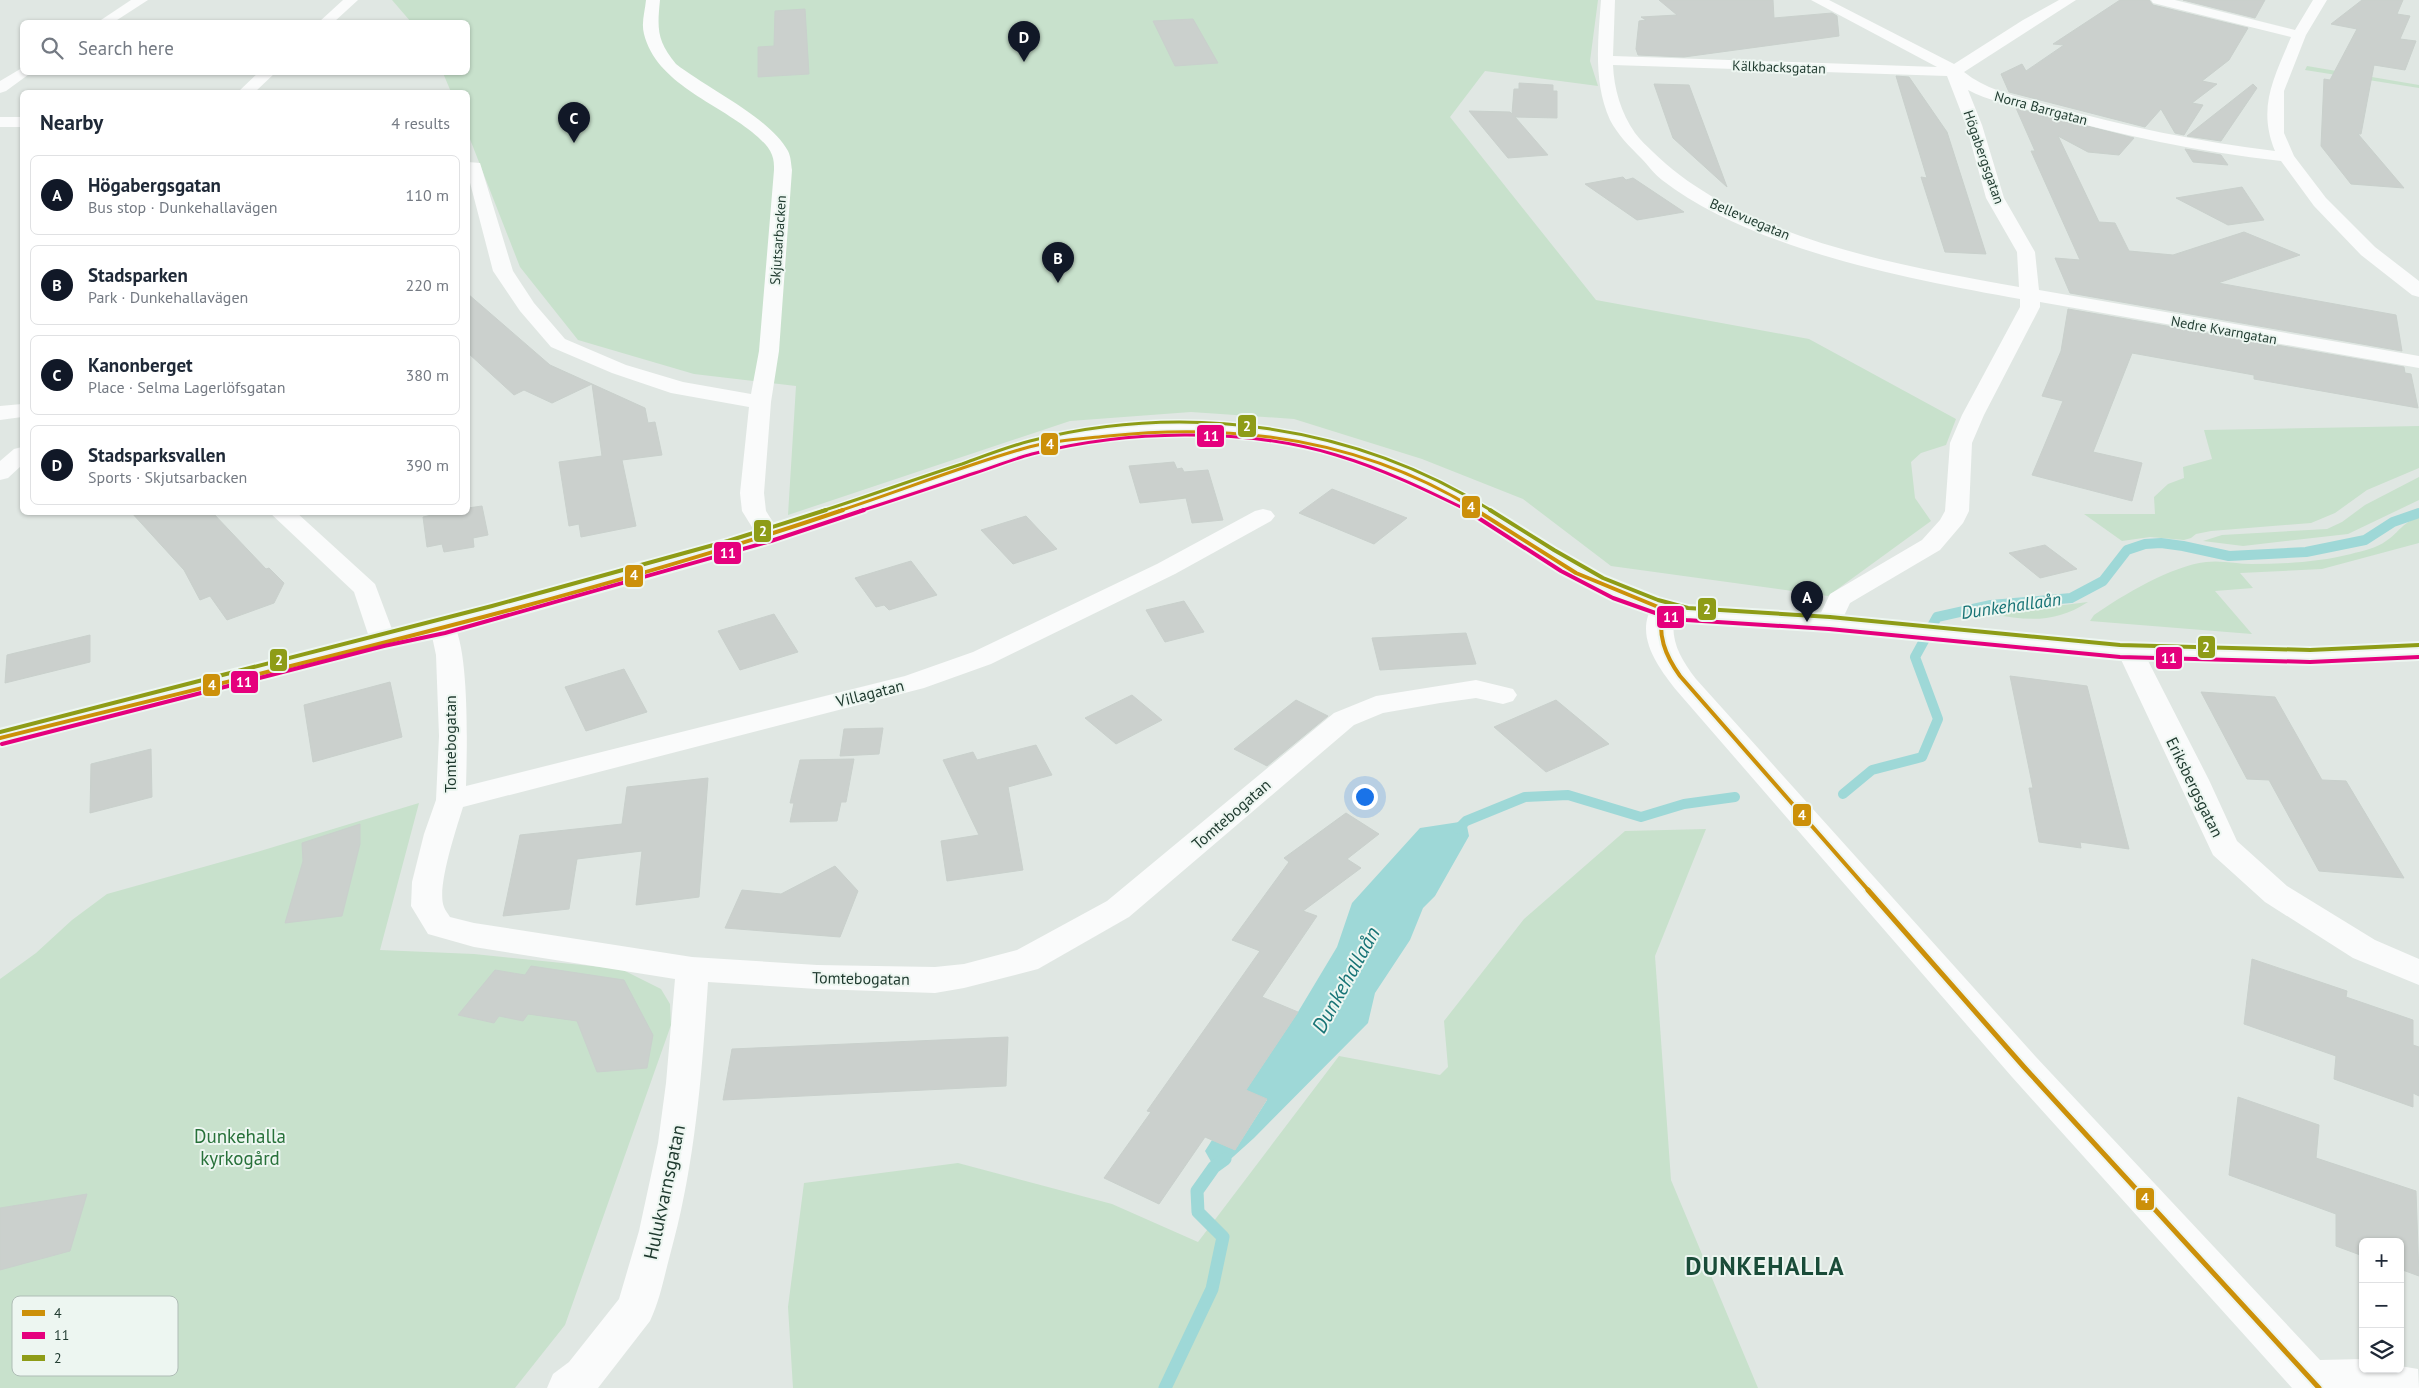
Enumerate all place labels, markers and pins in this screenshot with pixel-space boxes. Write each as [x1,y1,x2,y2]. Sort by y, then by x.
pin: D [1008,21,1040,62]
pin: C [558,102,590,143]
pin: B [1042,242,1074,283]
pin: A [1791,581,1823,622]

